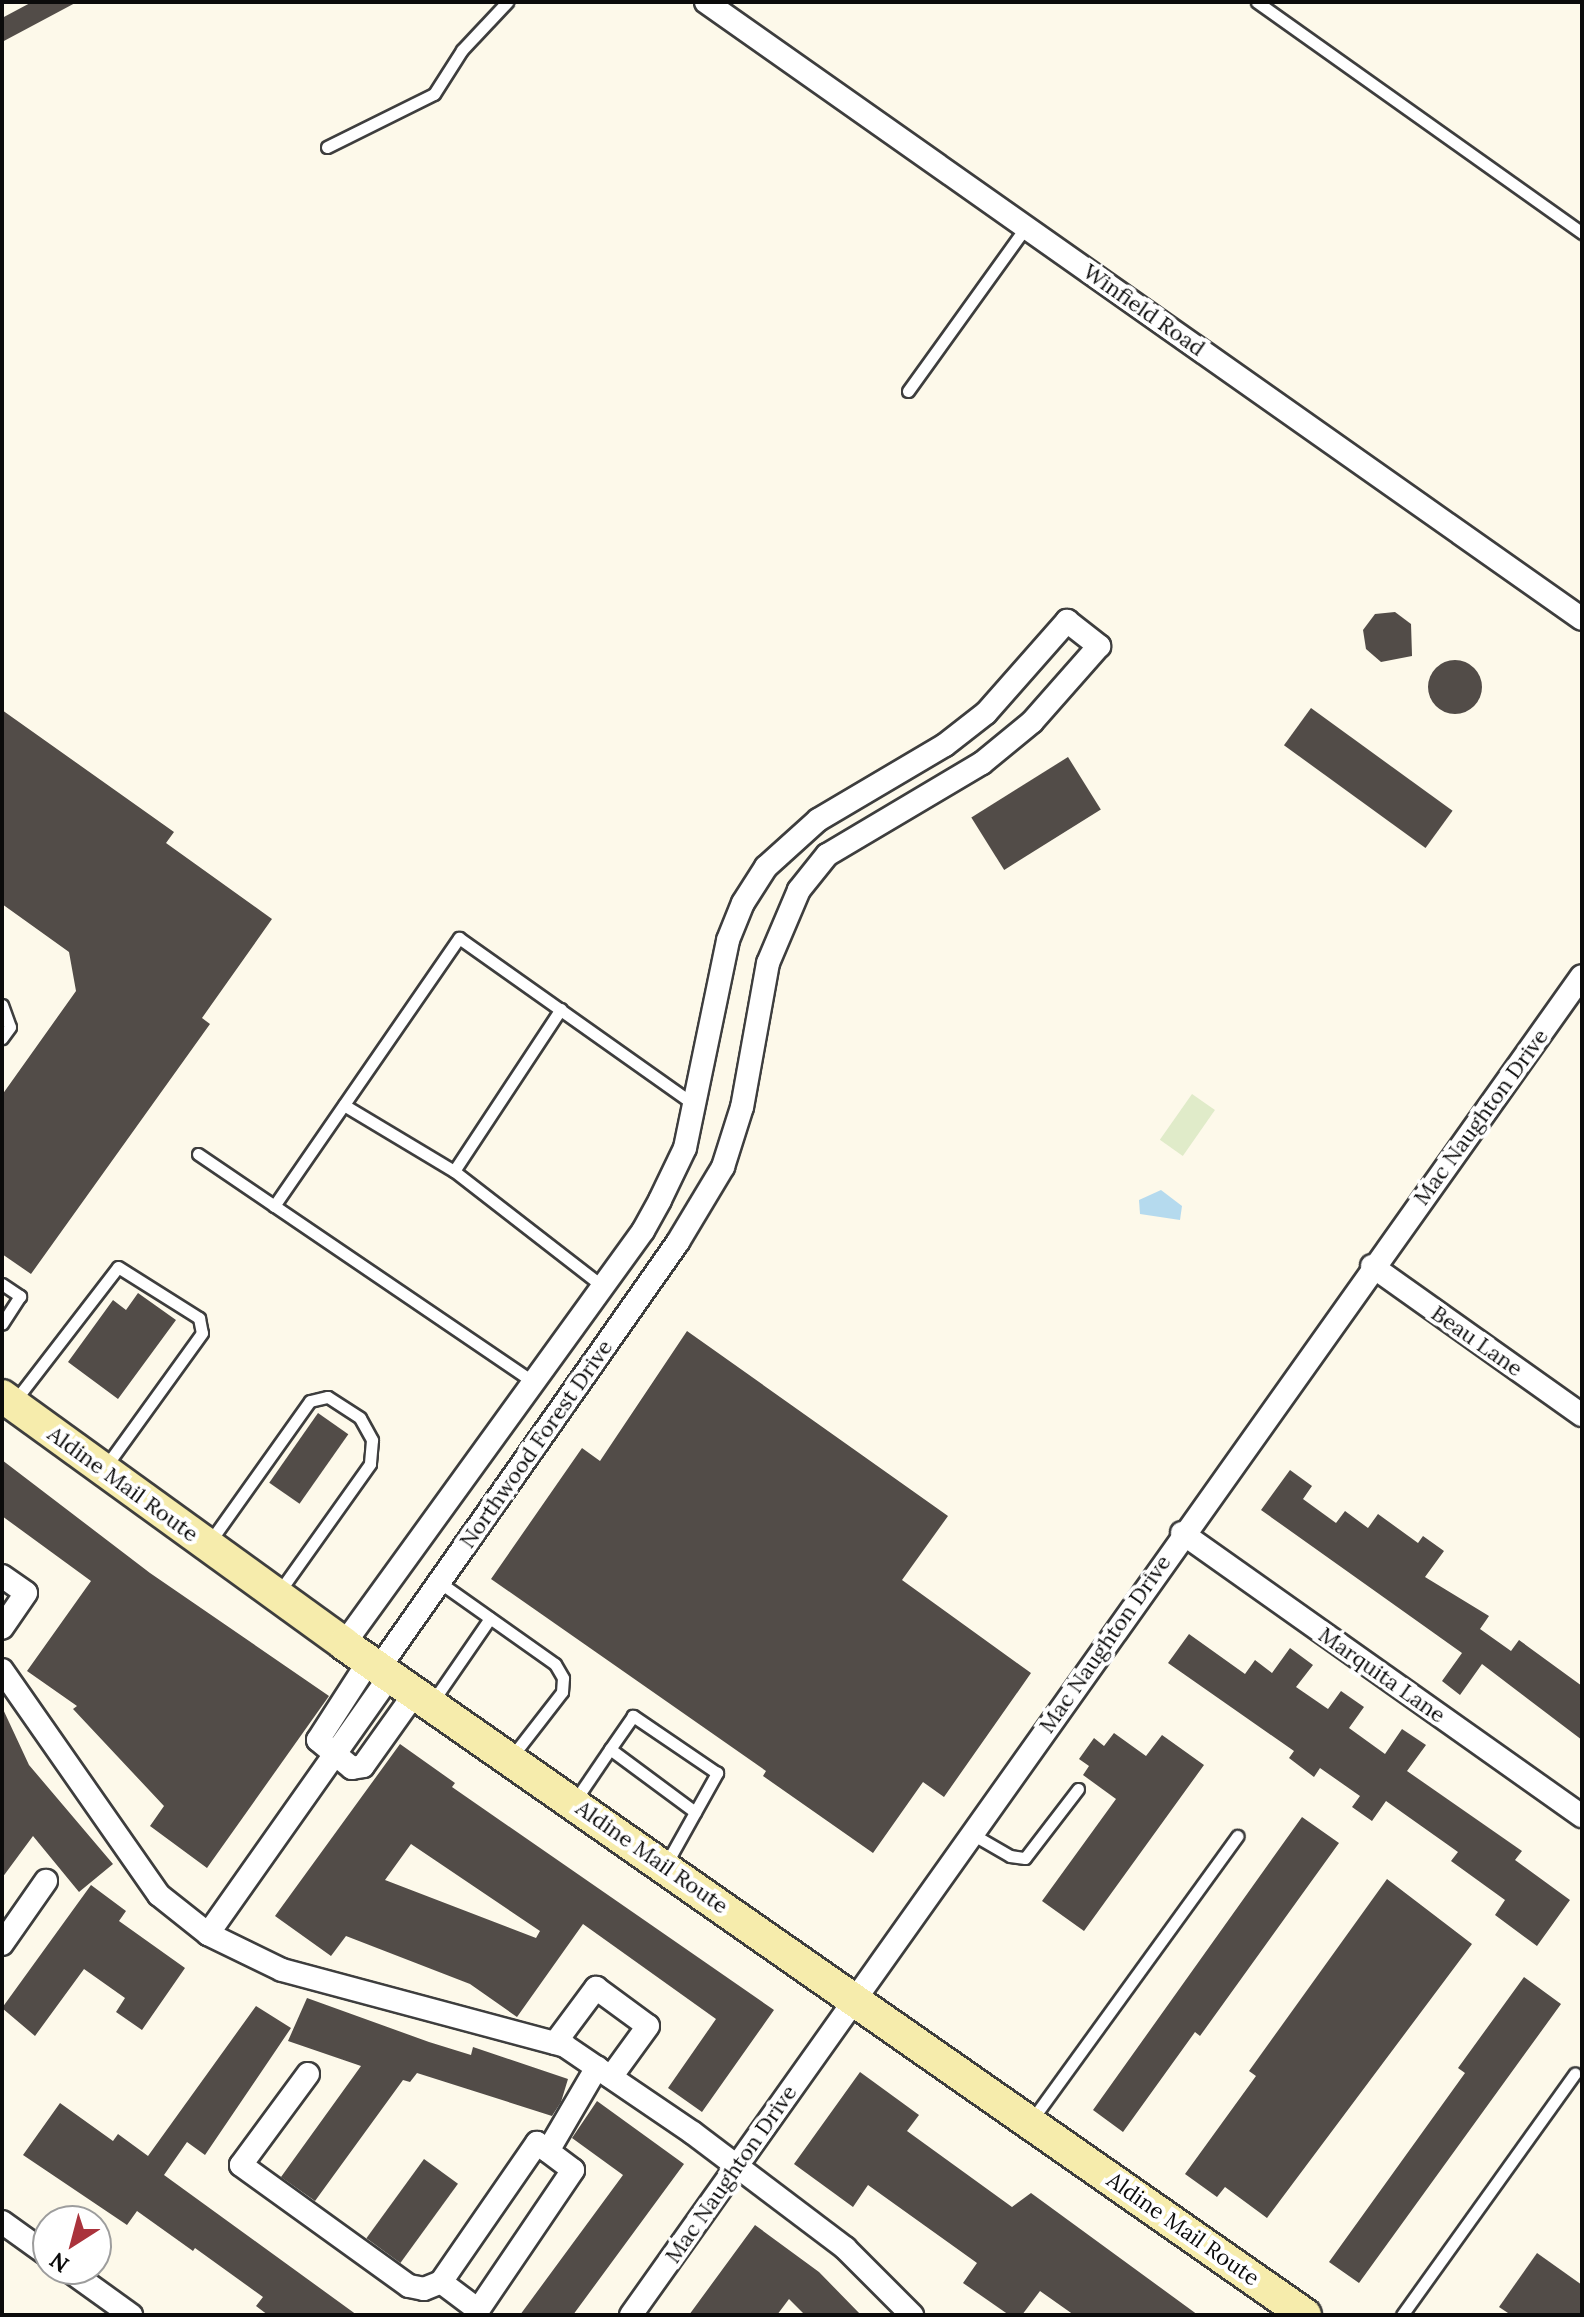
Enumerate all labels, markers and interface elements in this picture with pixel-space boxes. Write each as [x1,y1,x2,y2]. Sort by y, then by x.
street label: Winfield Road [1078,258,1210,362]
street label: Mac Naughton Drive [1408,1024,1554,1210]
street label: Beau Lane [1426,1300,1528,1382]
street label: Northwood Forest Drive [454,1335,618,1553]
street label: Aldine Mail Route [43,1420,203,1548]
street label: Mac Naughton Drive [1034,1550,1176,1738]
street label: Marquita Lane [1314,1622,1450,1728]
street label: Aldine Mail Route [571,1795,733,1919]
street label: Mac Naughton Drive [660,2080,802,2268]
street label: Aldine Mail Route [1102,2167,1264,2291]
north arrow [32,2205,112,2285]
text: N [44,2246,74,2279]

